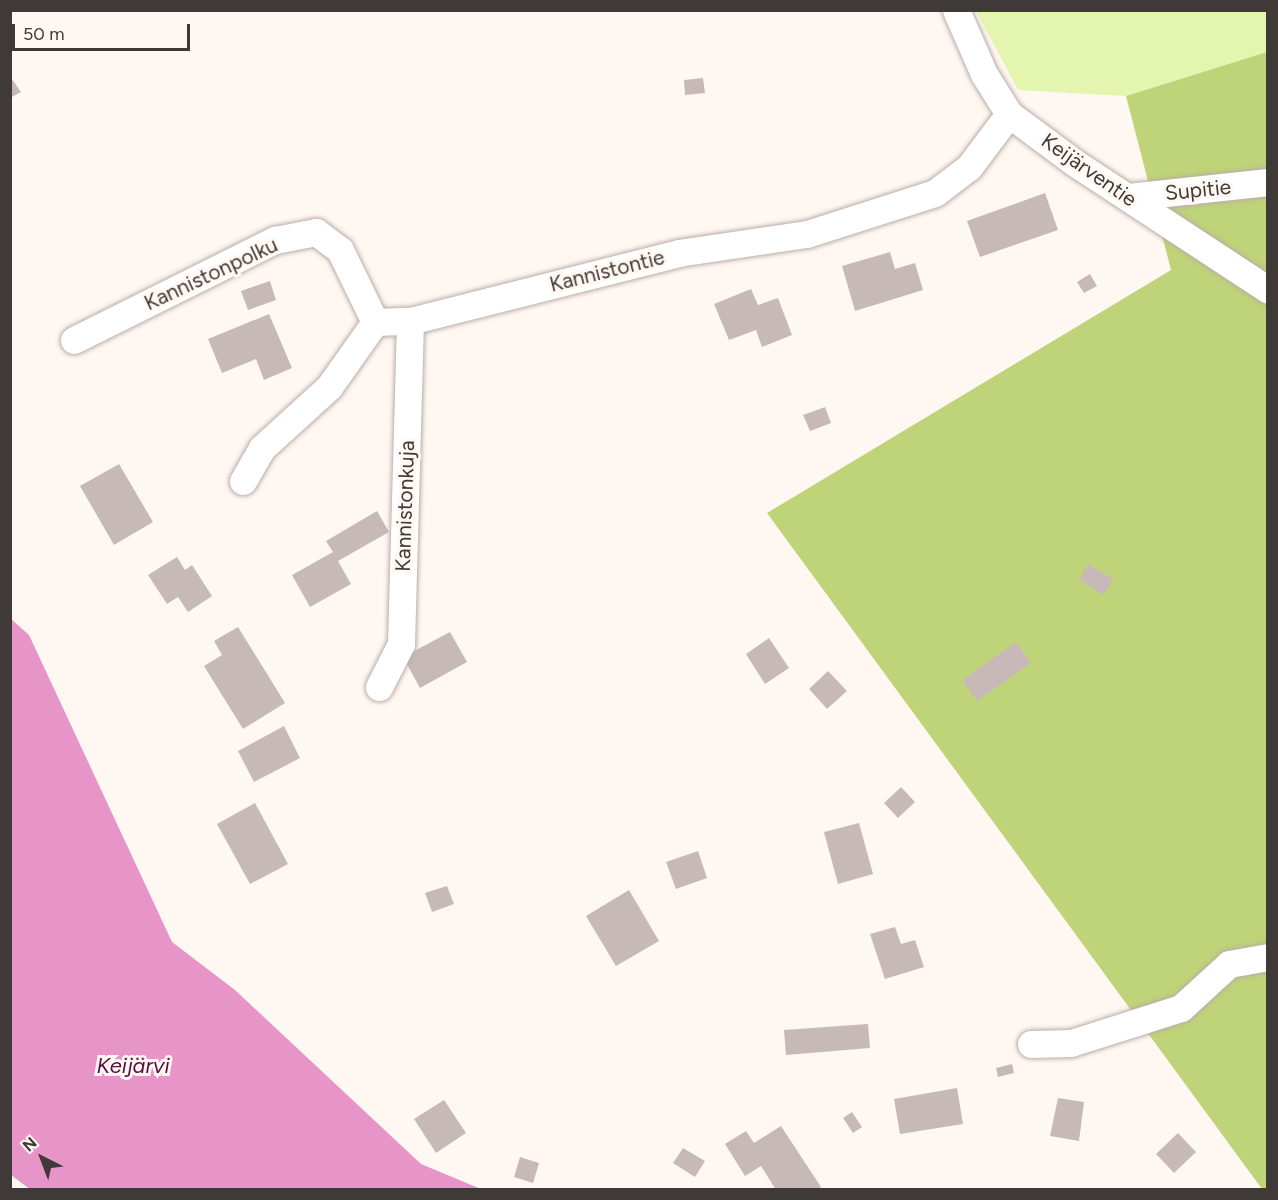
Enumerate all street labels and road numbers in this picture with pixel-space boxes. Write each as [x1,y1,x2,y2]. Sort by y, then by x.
street label: Keijärventie [1036,128,1142,212]
street label: Supitie [1164,174,1232,206]
street label: Kannistonpolku [140,232,282,316]
street label: Kannistontie [547,245,667,297]
street label: Kannistonkuja [390,440,420,572]

